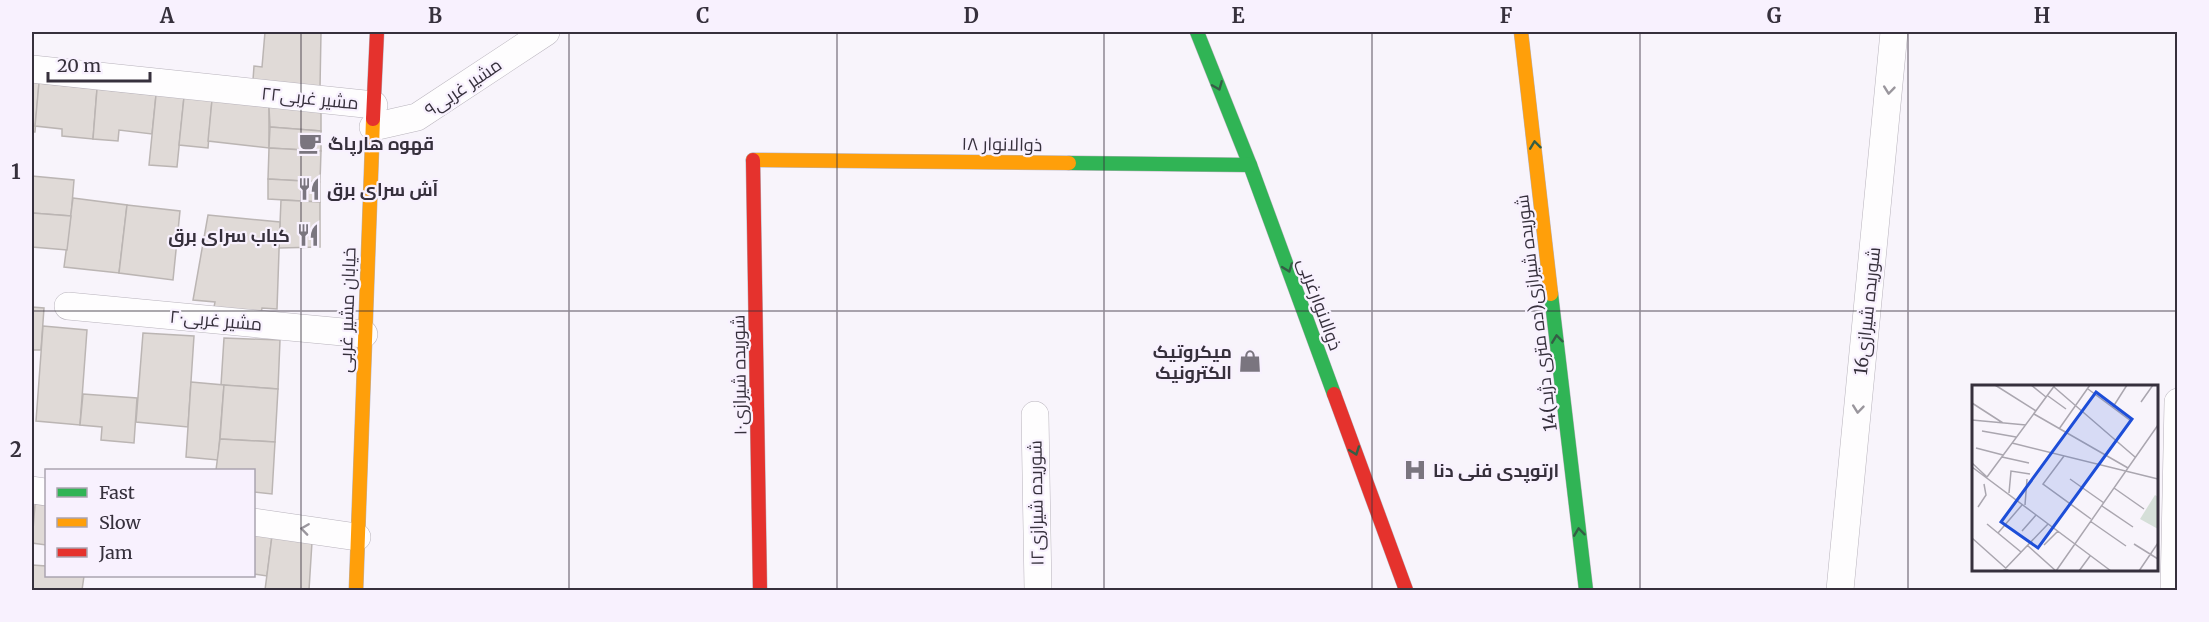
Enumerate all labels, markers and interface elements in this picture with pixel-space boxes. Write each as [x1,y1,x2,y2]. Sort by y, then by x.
text: A [159,3,175,28]
text: B [428,3,442,28]
text: C [696,3,710,28]
text: D [963,3,979,28]
text: E [1231,3,1245,28]
text: F [1500,3,1513,28]
text: G [1767,3,1782,28]
text: H [2034,3,2050,28]
scale bar [48,45,150,83]
street label: مشیر غربی۹ [420,53,506,121]
text: 20 m [57,54,101,77]
one-way arrow [1211,80,1224,91]
street label: مشیر غربی۲۲ [260,81,360,115]
one-way arrow [1883,85,1896,94]
cafe icon: قهوه هارپاگ [297,130,323,156]
place label: قهوه هارپاگ [328,132,434,156]
street label: ذوالانوار ۱۸ [961,132,1043,156]
one-way arrow [1529,140,1541,150]
text: 1 [11,159,21,184]
restaurant icon: آش سرای برق [296,176,322,202]
place label: آش سرای برق [327,178,439,201]
street label: 14شوریده شیرازی(ده متری دژبد) [1510,193,1562,433]
restaurant icon: کباب سرای برق [295,222,321,248]
place label: کباب سرای برق [168,224,290,247]
street label: شوریده شیرازی16 [1849,246,1885,376]
street label: خیابان مشیر غربی [333,247,361,373]
street label: ذوالانوارغربی [1293,255,1347,353]
one-way arrow [1281,262,1293,273]
street label: مشیر غربی۲۰ [169,305,263,335]
street label: ۱۰شوریده شیرازی [726,315,752,435]
one-way arrow [1551,334,1564,343]
place label: میکروتیک الکترونیک [1153,340,1232,384]
shop icon: میکروتیک الکترونیک [1237,348,1263,374]
inset map [1972,385,2158,571]
one-way arrow [1852,405,1865,414]
text: 2 [10,437,22,462]
street label: شوریده شیرازی۱۲ [1023,440,1049,566]
one-way arrow [1348,445,1361,456]
hospital icon: ارتوپدی فنی دنا [1402,457,1428,483]
place label: ارتوپدی فنی دنا [1433,459,1559,483]
legend [45,469,255,577]
text: Fast [99,481,135,504]
text: Slow [99,511,142,534]
one-way arrow [301,524,310,536]
one-way arrow [1573,528,1586,537]
text: Jam [98,541,133,564]

